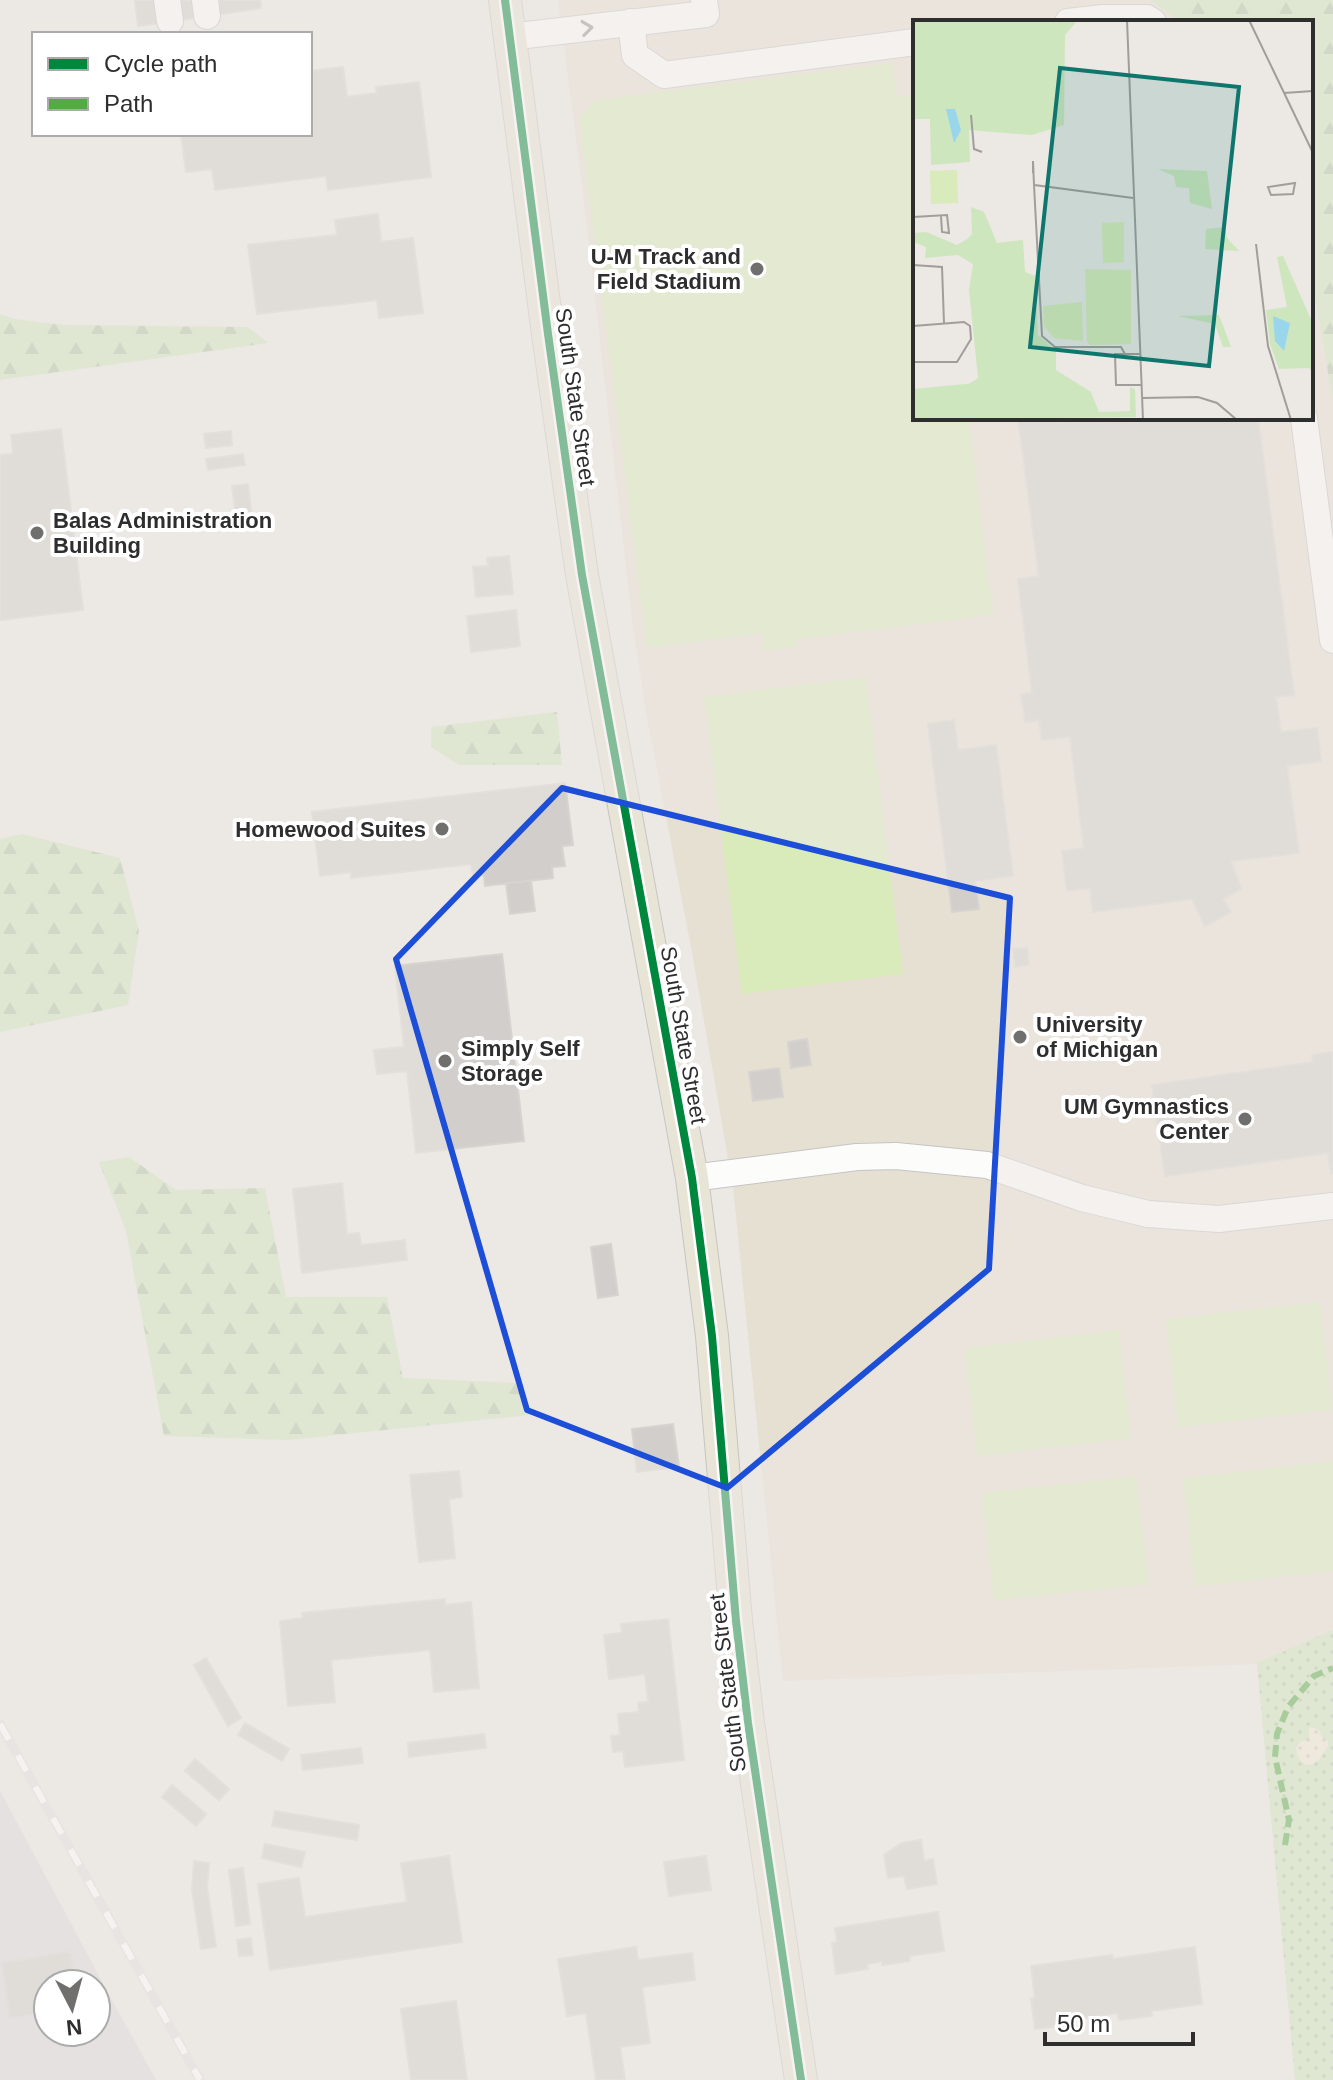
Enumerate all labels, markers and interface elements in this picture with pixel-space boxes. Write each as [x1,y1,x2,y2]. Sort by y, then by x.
one-way arrow [581,19,594,36]
inset map [913,20,1313,420]
legend [32,32,312,136]
text: Cycle path [104,50,217,77]
text: Path [104,90,153,117]
place label: U-M Track and Field Stadium [591,244,741,294]
marker: U-M Track and Field Stadium [748,260,766,278]
street label: South State Street [551,306,600,488]
place label: Balas Administration Building [53,508,272,558]
marker: Balas Administration Building [28,524,46,542]
place label: Homewood Suites [235,817,426,842]
marker: Homewood Suites [433,820,451,838]
street label: South State Street [656,944,711,1126]
place label: University of Michigan [1036,1012,1158,1062]
marker: University of Michigan [1011,1028,1029,1046]
place label: Simply Self Storage [461,1036,580,1086]
marker: Simply Self Storage [436,1052,454,1070]
place label: UM Gymnastics Center [1064,1094,1229,1144]
marker: UM Gymnastics Center [1236,1110,1254,1128]
street label: South State Street [704,1592,751,1774]
north arrow [32,1968,112,2048]
scale bar [1045,1996,1193,2046]
text: 50 m [1057,2010,1110,2037]
text: N [65,2014,83,2041]

